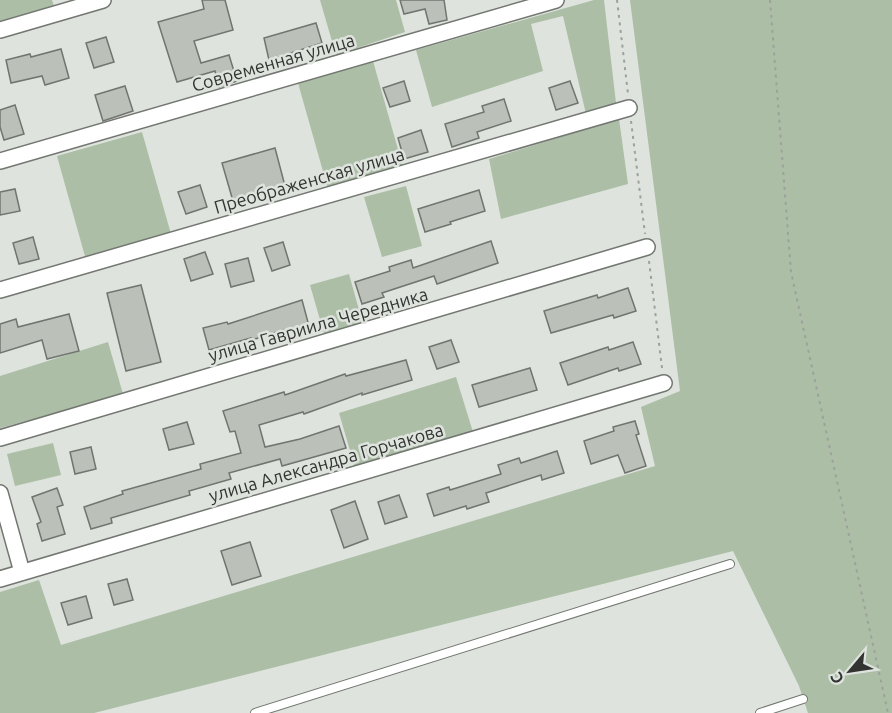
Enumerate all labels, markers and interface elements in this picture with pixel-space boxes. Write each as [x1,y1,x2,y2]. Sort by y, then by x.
street label: Современная улица [189,29,357,95]
street label: Преображенская улица [211,143,407,217]
street label: улица Гавриила Чередника [206,283,430,365]
street label: улица Александра Горчакова [206,419,446,505]
north arrow [820,641,880,701]
text: С [827,669,847,687]

